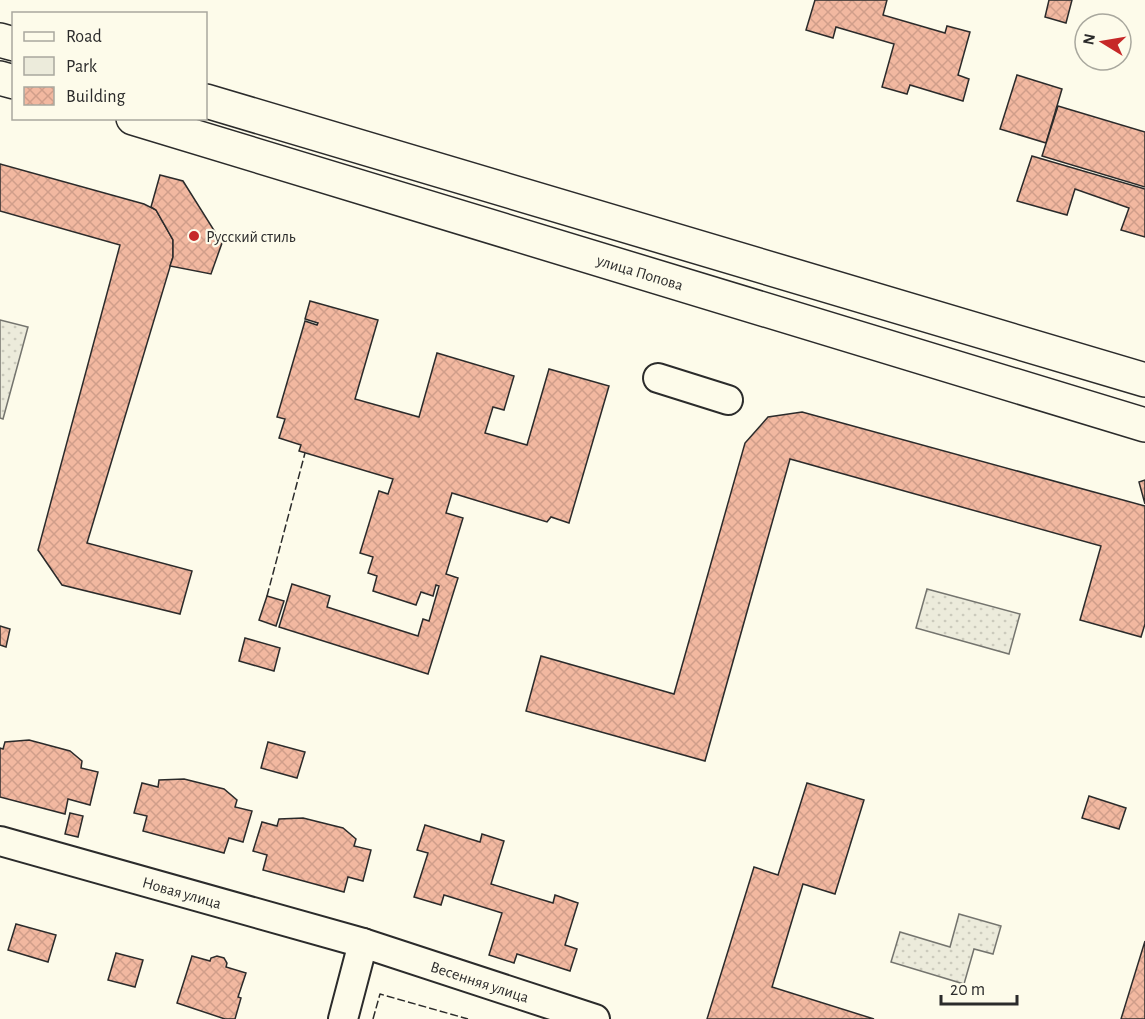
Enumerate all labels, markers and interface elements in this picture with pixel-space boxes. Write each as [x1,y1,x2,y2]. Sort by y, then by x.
legend [12,12,207,120]
north arrow [1073,12,1133,72]
text: Road [66,28,102,46]
text: N [1080,32,1098,46]
text: Park [66,58,98,76]
text: Building [66,88,126,106]
marker: Русский стиль [187,229,201,243]
place label: Русский стиль [206,229,296,246]
street label: улица Попова [594,252,685,293]
street label: Новая улица [140,874,223,912]
street label: Весенняя улица [428,959,531,1006]
scale bar [941,968,1018,1006]
text: 20 m [950,981,985,999]

